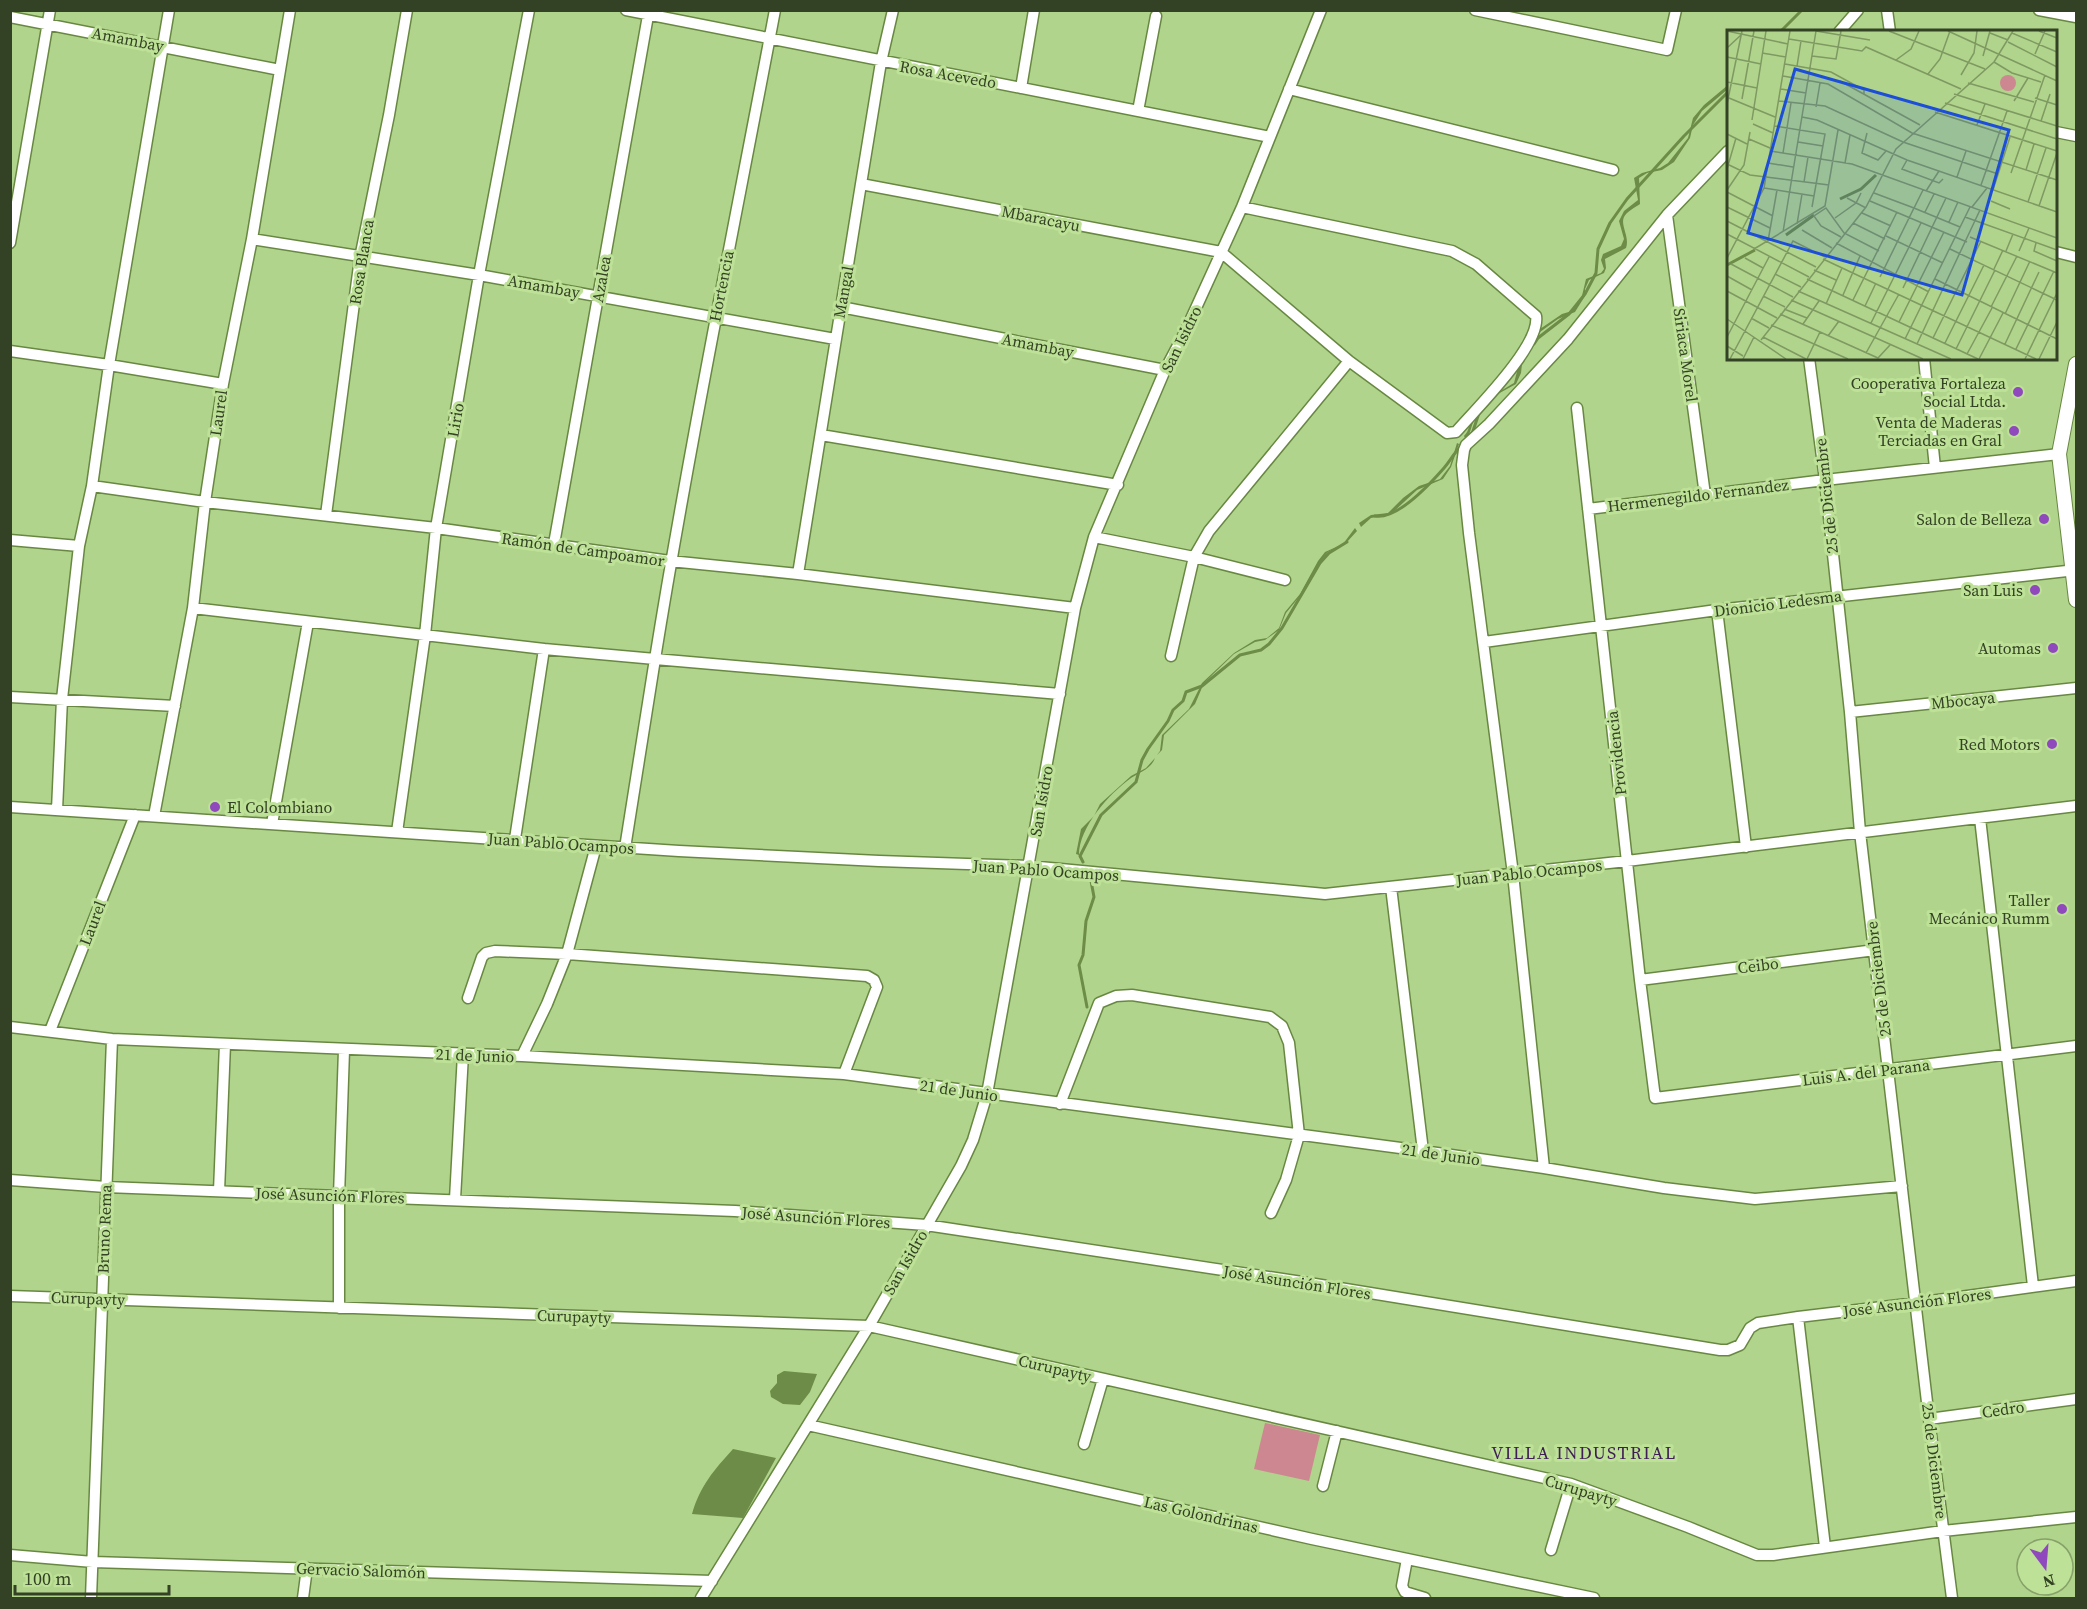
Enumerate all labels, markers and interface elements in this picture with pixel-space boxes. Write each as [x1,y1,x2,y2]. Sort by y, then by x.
street label: Amambay [90,21,167,57]
inset map [1727,30,2057,360]
street label: Rosa Acevedo [898,55,998,93]
street label: Mbaracayu [1000,200,1082,236]
street label: Rosa Blanca [343,217,379,306]
street label: Hortencia [703,248,739,323]
street label: Azalea [586,253,616,304]
street label: Mangal [828,264,858,320]
street label: Amambay [506,269,583,303]
street label: San Isidro [1155,302,1207,376]
street label: Siriaca Morel [1669,307,1704,404]
street label: Amambay [1000,327,1077,363]
place label: Cooperativa Fortaleza Social Ltda. [1851,372,2007,412]
marker: Cooperativa Fortaleza Social Ltda. [2011,385,2025,399]
street label: Laurel [204,388,232,438]
street label: Lirio [441,401,469,439]
place label: Venta de Maderas Terciadas en Gral [1875,411,2002,451]
marker: Venta de Maderas Terciadas en Gral [2007,424,2021,438]
street label: 25 de Diciembre [1809,437,1843,555]
street label: Hermenegildo Fernandez [1606,473,1790,517]
place label: Salon de Belleza [1917,508,2033,530]
marker: Salon de Belleza [2037,512,2051,526]
street label: Ramón de Campoamor [500,527,666,571]
place label: San Luis [1963,579,2023,601]
marker: San Luis [2028,583,2042,597]
street label: Dionicio Ledesma [1713,584,1844,622]
place label: Automas [1978,637,2041,659]
marker: Automas [2046,641,2060,655]
street label: Mbocaya [1930,686,1997,714]
street label: Providencia [1601,709,1631,796]
place label: Red Motors [1959,733,2040,755]
marker: Red Motors [2045,737,2059,751]
street label: San Isidro [1024,764,1058,838]
place label: El Colombiano [227,796,333,818]
marker: El Colombiano [208,800,222,814]
street label: Juan Pablo Ocampos [486,827,635,859]
street label: Juan Pablo Ocampos [1454,853,1603,891]
street label: Juan Pablo Ocampos [971,854,1120,886]
place label: Taller Mecánico Rumm [1929,889,2050,929]
street label: Laurel [73,897,111,949]
marker: Taller Mecánico Rumm [2055,902,2069,916]
street label: 25 de Diciembre [1860,920,1896,1038]
street label: Ceibo [1736,952,1780,978]
street label: 21 de Junio [435,1043,515,1067]
street label: Luis A. del Parana [1801,1053,1932,1091]
street label: 21 de Junio [918,1074,1000,1106]
street label: 21 de Junio [1400,1138,1482,1170]
street label: José Asunción Flores [254,1181,405,1209]
street label: Bruno Rema [91,1183,117,1274]
street label: José Asunción Flores [740,1201,891,1233]
street label: San Isidro [878,1225,932,1298]
street label: José Asunción Flores [1221,1259,1372,1305]
street label: José Asunción Flores [1841,1282,1992,1322]
street label: Curupayty [51,1286,126,1310]
street label: Curupayty [537,1304,612,1328]
street label: Curupayty [1016,1349,1094,1387]
street label: Cedro [1980,1395,2026,1423]
street label: 25 de Diciembre [1917,1402,1953,1520]
district label: VILLA INDUSTRIAL [1491,1440,1677,1465]
street label: Curupayty [1542,1469,1620,1512]
street label: Las Golondrinas [1142,1490,1260,1538]
north arrow [2015,1537,2075,1597]
street label: Gervacio Salomón [296,1557,427,1583]
scale bar [15,1558,170,1596]
text: 100 m [24,1566,71,1591]
text: N [2040,1569,2058,1594]

